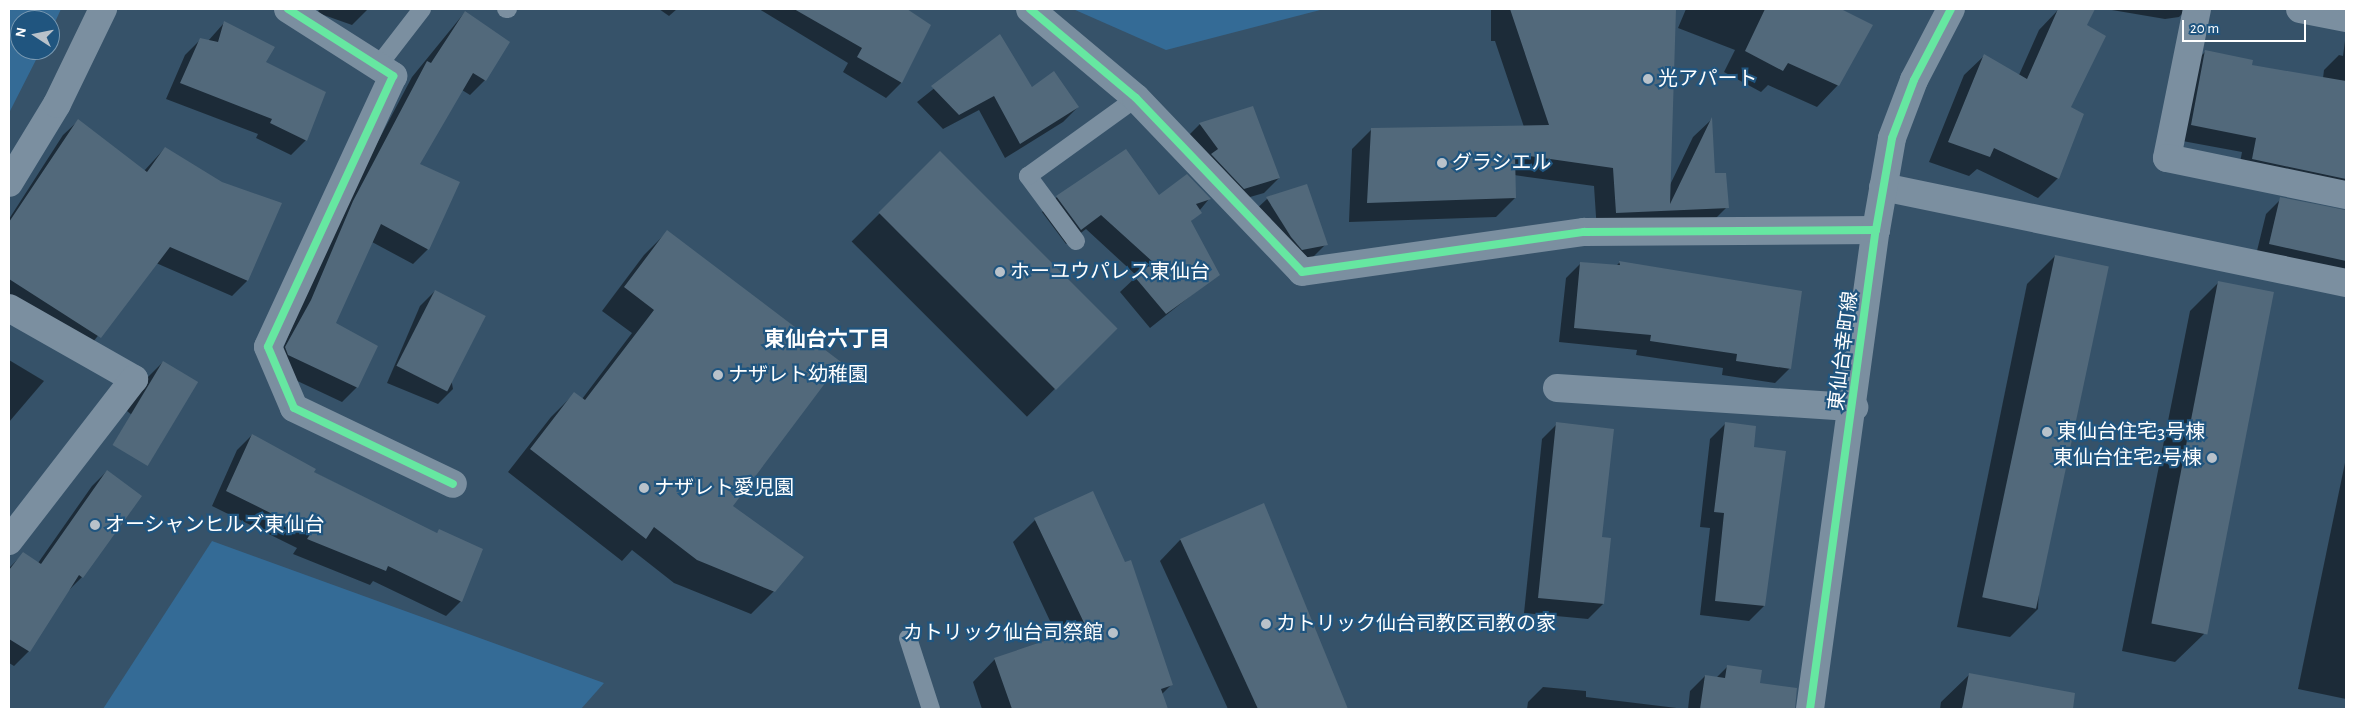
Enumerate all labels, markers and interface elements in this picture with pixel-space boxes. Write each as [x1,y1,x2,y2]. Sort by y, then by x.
north arrow [10,10,60,60]
scale bar [2185,10,2309,42]
text: 20 m [2190,21,2219,36]
text: N [13,26,29,38]
place label: 光アパート [1658,67,1758,91]
marker: 光アパート [1642,73,1654,85]
place label: グラシエル [1452,151,1552,175]
marker: グラシエル [1436,157,1448,169]
place label: ホーユウパレス東仙台 [1010,260,1210,284]
marker: ホーユウパレス東仙台 [994,266,1006,278]
street label: 東仙台幸町線 [1825,290,1863,412]
district label: 東仙台六丁目 [764,327,890,353]
place label: ナザレト幼稚園 [728,363,868,387]
marker: ナザレト幼稚園 [712,369,724,381]
place label: 東仙台住宅3号棟 [2057,420,2205,444]
marker: 東仙台住宅3号棟 [2041,426,2053,438]
place label: 東仙台住宅2号棟 [2053,446,2202,470]
marker: 東仙台住宅2号棟 [2206,452,2218,464]
place label: ナザレト愛児園 [654,476,794,500]
marker: ナザレト愛児園 [638,482,650,494]
place label: オーシャンヒルズ東仙台 [105,513,325,537]
marker: オーシャンヒルズ東仙台 [89,519,101,531]
place label: カトリック仙台司教区司教の家 [1276,612,1556,636]
marker: カトリック仙台司教区司教の家 [1260,618,1272,630]
place label: カトリック仙台司祭館 [903,621,1103,645]
marker: カトリック仙台司祭館 [1107,627,1119,639]

